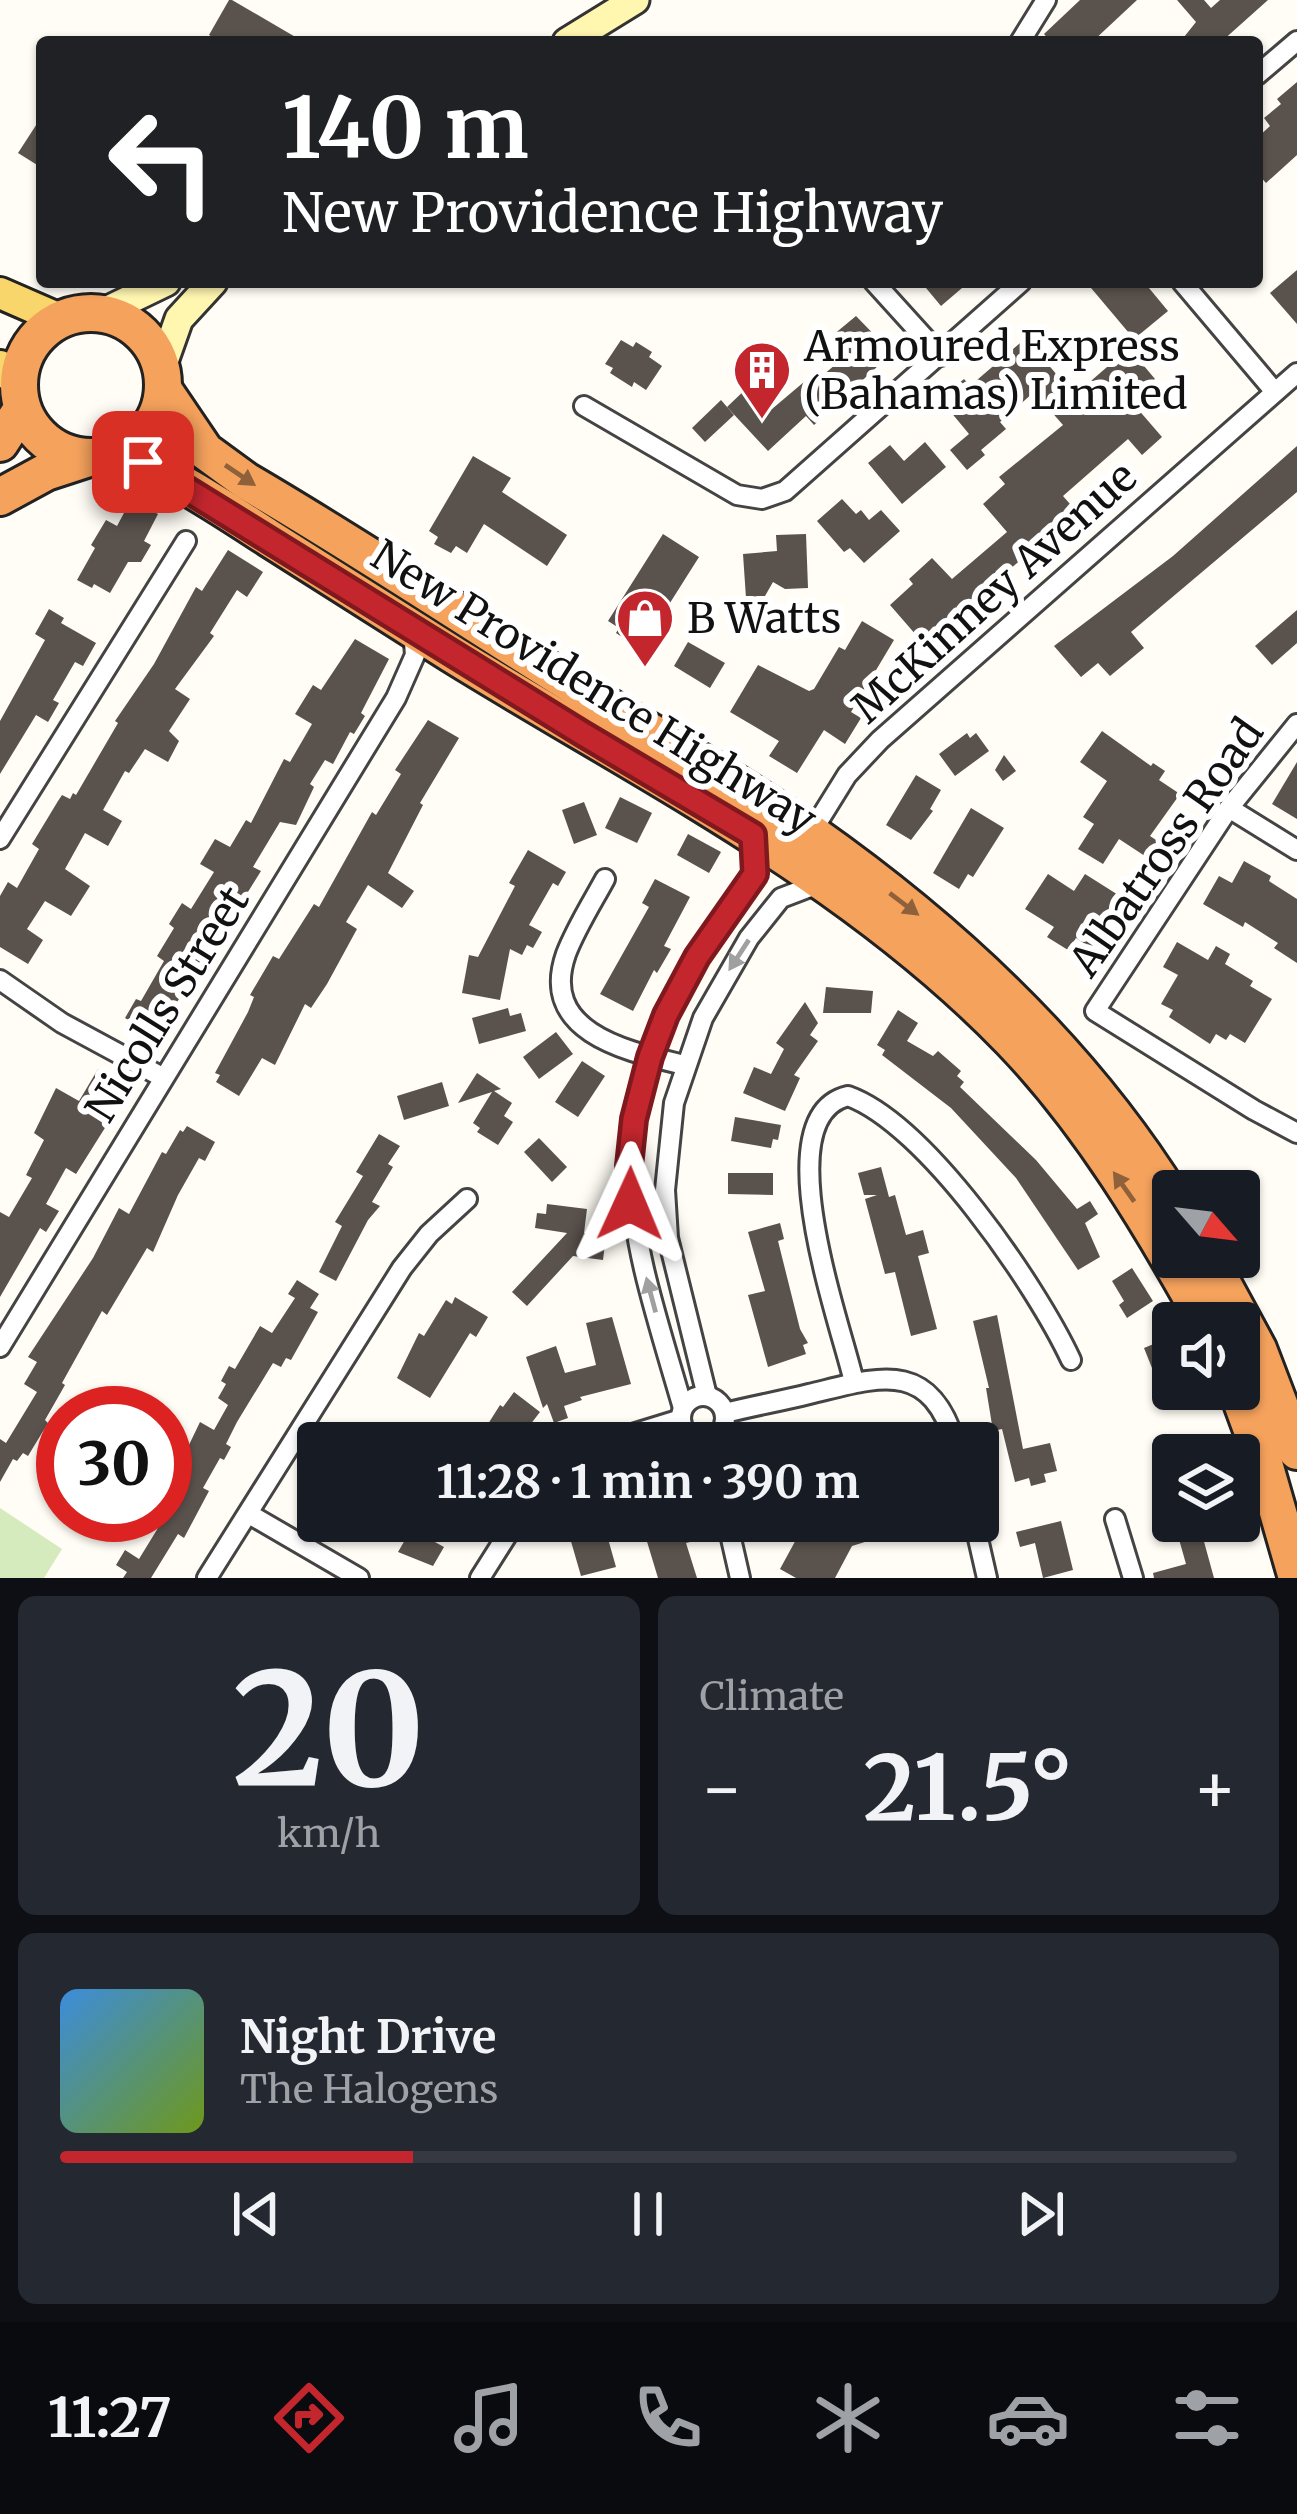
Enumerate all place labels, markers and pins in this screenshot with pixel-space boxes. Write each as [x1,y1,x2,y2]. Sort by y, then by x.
place label: Armoured Express (Bahamas) Limited [803,320,1188,420]
building icon: Armoured Express (Bahamas) Limited [731,339,793,421]
pin [92,411,194,513]
shop icon: B Watts [614,587,676,669]
place label: B Watts [687,592,841,644]

